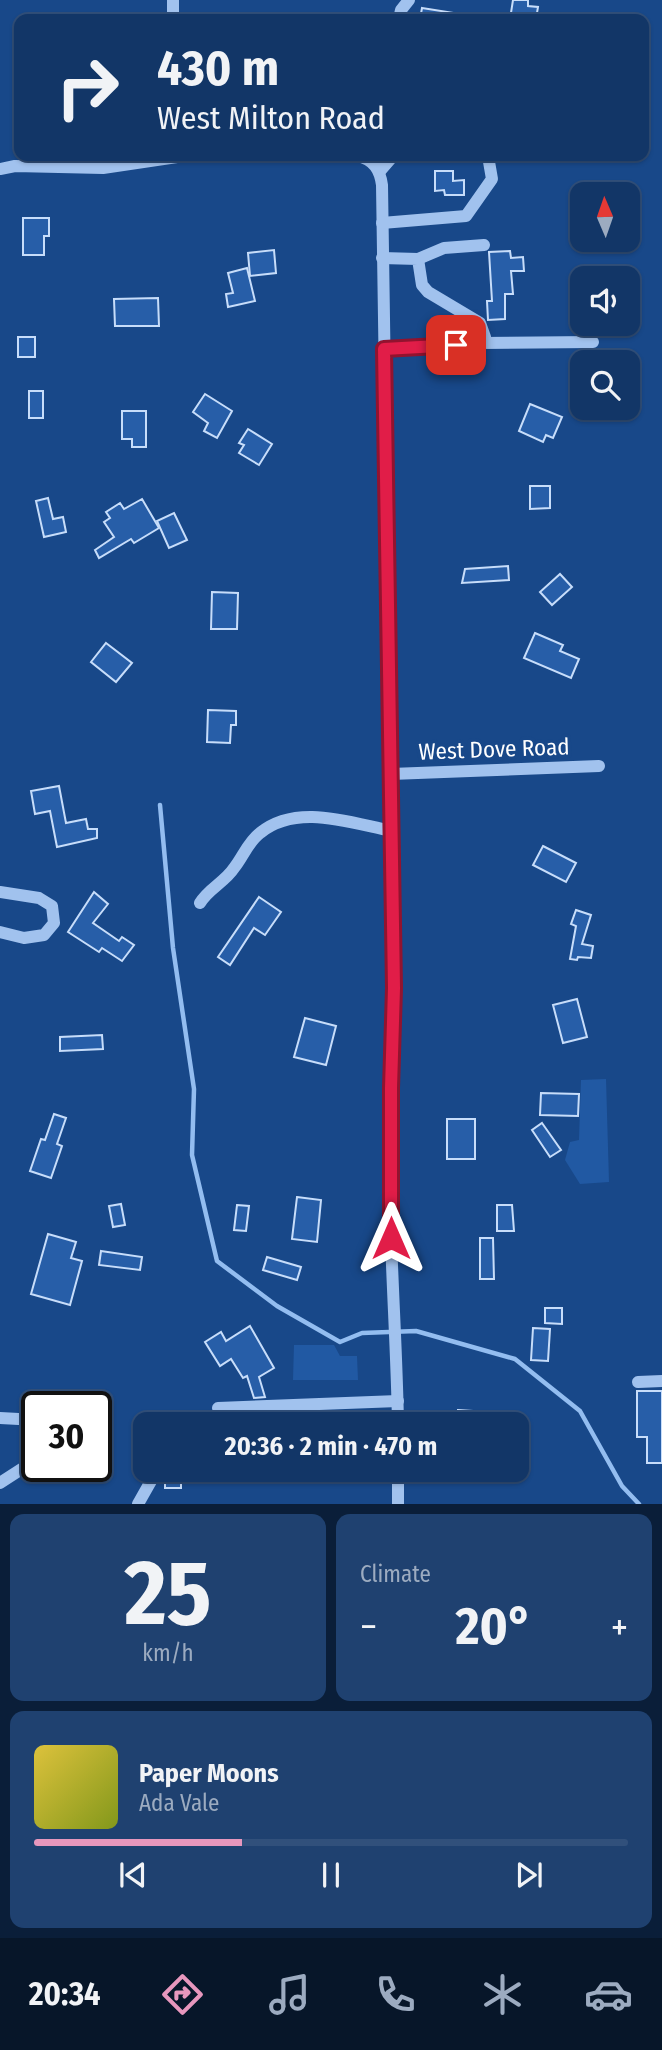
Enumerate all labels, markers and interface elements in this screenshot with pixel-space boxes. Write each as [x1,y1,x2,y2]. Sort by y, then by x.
text: 430 m [157,39,279,98]
icon: right [42,42,133,133]
text: West Milton Road [157,99,385,137]
north arrow [570,182,640,252]
map controls [570,182,640,420]
button: sound [570,266,640,336]
pin [426,315,486,375]
icon: arrive [437,326,475,364]
button: search [570,350,640,420]
street label: West Dove Road [418,732,570,766]
position arrow [354,1201,428,1275]
speed limit sign: 30 [21,1391,112,1482]
text: 20:36 · 2 min · 470 m [225,1431,437,1462]
text: 25 [125,1539,211,1648]
text: Climate [360,1560,431,1588]
text: 20° [456,1595,532,1658]
text: − [360,1604,377,1650]
text: + [611,1604,628,1650]
text: km/h [142,1639,194,1667]
text: Paper Moons [139,1758,279,1789]
text: Ada Vale [139,1789,219,1817]
icon: previous [114,1856,152,1894]
icon: pause [312,1856,350,1894]
icon: next [510,1856,548,1894]
icon: directions [158,1970,207,2019]
icon: music [265,1970,314,2019]
icon: phone [371,1970,420,2019]
icon: climate [478,1970,527,2019]
icon: car [584,1970,633,2019]
text: 20:34 [29,1975,100,2013]

